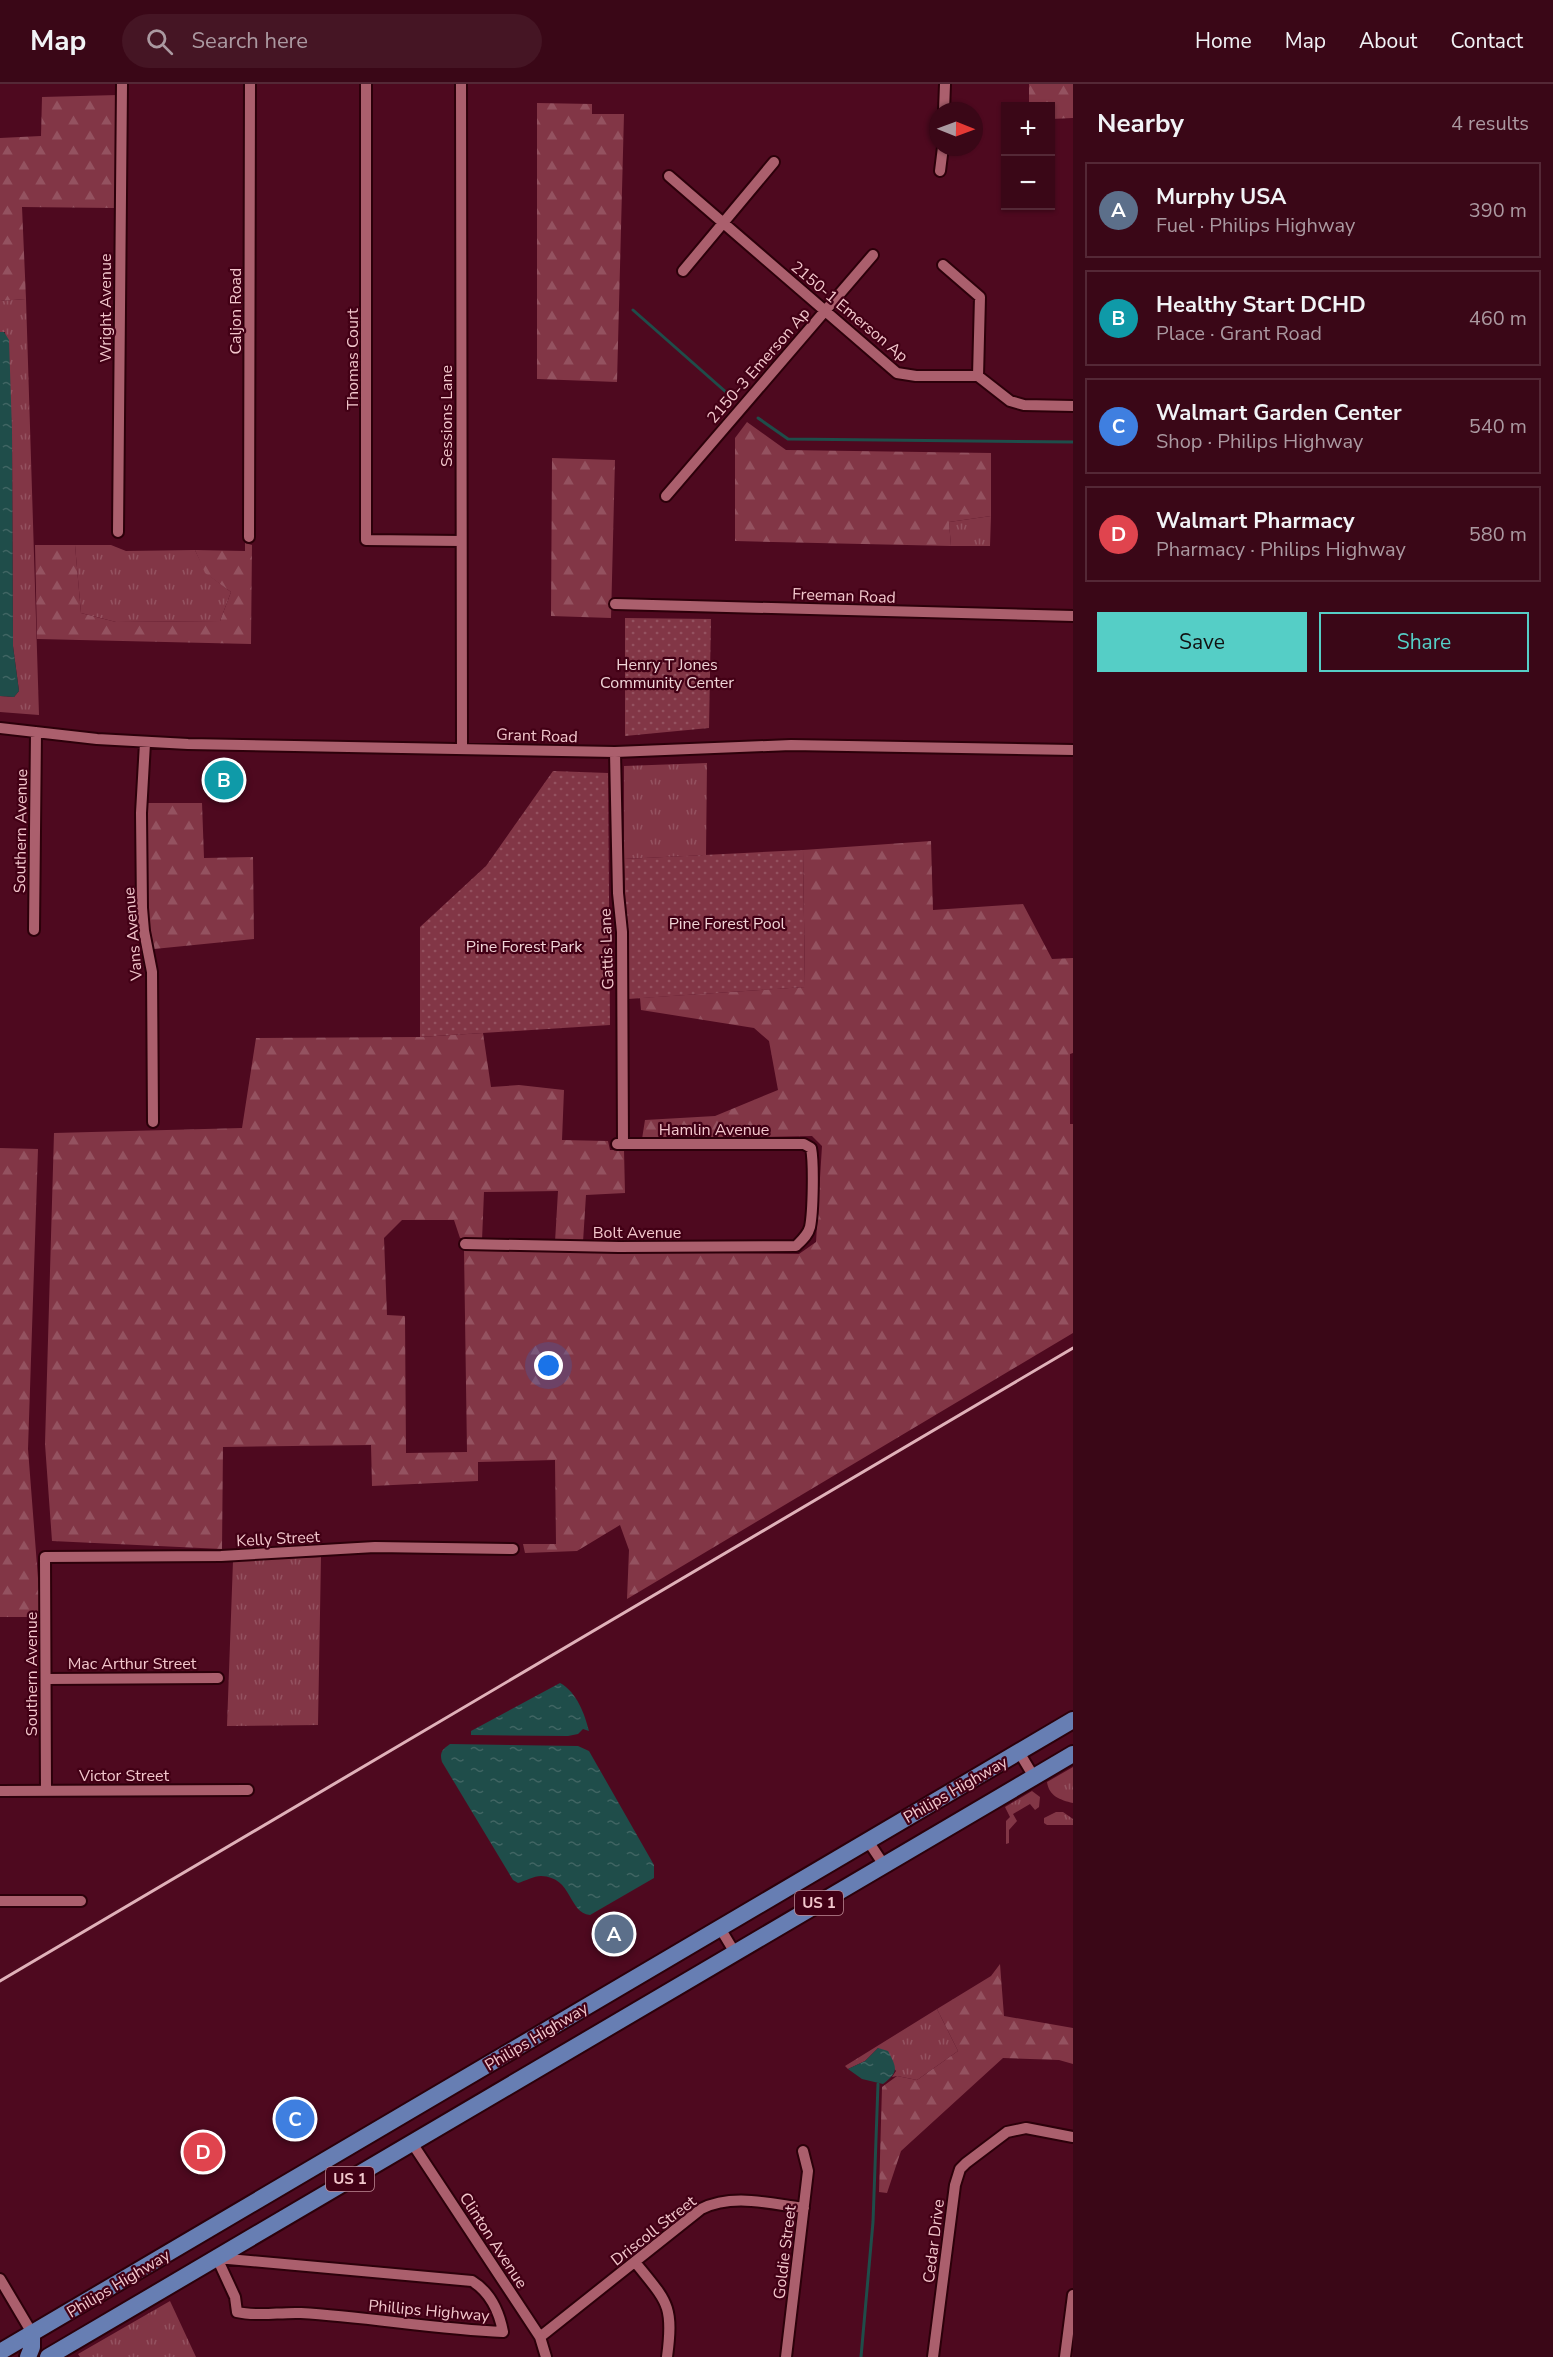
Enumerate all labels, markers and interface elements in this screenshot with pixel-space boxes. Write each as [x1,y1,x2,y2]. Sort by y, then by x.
search box [122,14,542,68]
text: Map [30,22,86,60]
icon: search [143,25,176,58]
text: Search here [191,26,308,56]
text: Home [1195,27,1252,55]
text: Map [1285,27,1326,55]
text: About [1359,27,1417,55]
text: Contact [1450,27,1523,55]
north arrow [929,102,983,156]
map controls [1001,102,1055,210]
button: + [1001,102,1055,156]
text: Nearby [1097,106,1184,141]
text: 4 results [1451,110,1529,137]
button: − [1001,156,1055,210]
text: Murphy USA [1156,182,1286,212]
text: A [1111,197,1126,224]
text: 390 m [1469,197,1527,224]
text: Fuel · Philips Highway [1156,212,1355,239]
street label: Wright Avenue [95,254,117,362]
street label: 2150-1 Emerson Ap [786,256,913,367]
street label: Caljon Road [225,268,247,354]
text: Healthy Start DCHD [1156,290,1366,320]
street label: 2150-3 Emerson Ap [702,303,815,428]
text: B [1112,305,1125,332]
text: 460 m [1469,305,1527,332]
street label: Thomas Court [342,308,364,410]
text: Place · Grant Road [1156,320,1322,347]
street label: Sessions Lane [436,365,458,467]
text: Walmart Garden Center [1156,398,1402,428]
text: C [1112,413,1125,440]
text: 540 m [1469,413,1527,440]
text: Shop · Philips Highway [1156,428,1363,455]
text: Walmart Pharmacy [1156,506,1355,536]
text: D [1111,521,1126,548]
text: 580 m [1469,521,1527,548]
text: Pharmacy · Philips Highway [1156,536,1406,563]
street label: Freeman Road [792,583,896,609]
button: Save [1097,612,1307,672]
button: Share [1319,612,1529,672]
park label: Henry T Jones Community Center [600,654,734,694]
street label: Grant Road [496,724,578,748]
pin: B [204,758,244,802]
street label: Southern Avenue [9,769,33,893]
street label: Vans Avenue [118,886,148,983]
street label: Gattis Lane [595,908,619,990]
park label: Pine Forest Pool [669,913,786,935]
park label: Pine Forest Park [466,936,583,958]
street label: Hamlin Avenue [659,1119,769,1141]
street label: Bolt Avenue [593,1222,681,1244]
your location [534,1351,563,1380]
street label: Kelly Street [236,1526,321,1552]
street label: Southern Avenue [21,1612,43,1736]
street label: Mac Arthur Street [68,1653,197,1675]
street label: Philips Highway [899,1751,1012,1829]
street label: Victor Street [78,1765,169,1787]
road number: US 1 [795,1891,843,1915]
pin: A [594,1912,634,1956]
street label: Philips Highway [481,1997,593,2076]
pin: C [276,2096,314,2142]
pin: D [184,2130,222,2174]
road number: US 1 [326,2167,374,2191]
street label: Clinton Avenue [454,2188,532,2293]
street label: Driscoll Street [607,2190,701,2271]
street label: Cedar Drive [918,2198,950,2284]
street label: Goldie Street [768,2204,802,2300]
street label: Philips Highway [63,2244,175,2323]
street label: Phillips Highway [367,2295,491,2327]

